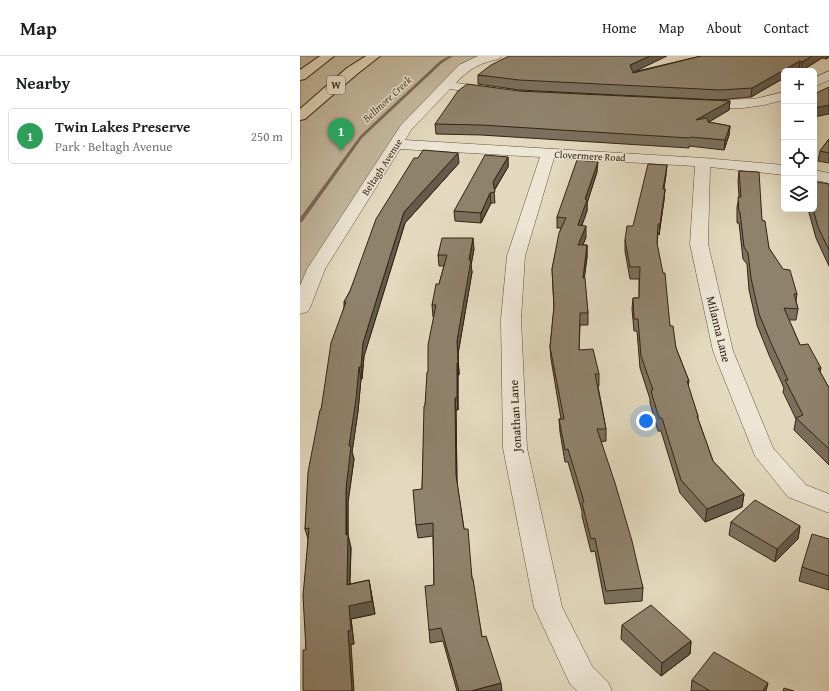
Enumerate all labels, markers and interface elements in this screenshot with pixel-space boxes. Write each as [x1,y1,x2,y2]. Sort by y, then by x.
text: Map [20,14,57,42]
text: Home [602,18,637,38]
text: Map [659,18,684,38]
text: About [706,18,742,38]
text: Contact [764,18,809,38]
map controls [781,68,817,212]
button: + [781,68,817,104]
text: Nearby [16,70,70,95]
water label: Bellmore Creek [358,71,416,127]
road number: W [327,76,345,94]
button: − [781,104,817,140]
text: Twin Lakes Preserve [55,116,190,137]
pin: 1 [328,118,354,151]
text: 1 [27,127,33,146]
text: 250 m [251,127,283,146]
street label: Beltagh Avenue [358,135,406,198]
text: Park · Beltagh Avenue [55,137,172,156]
button: locate [781,140,817,176]
street label: Clovermere Road [554,147,627,165]
button: layers [781,176,817,212]
street label: Milanna Lane [703,294,736,364]
street label: Jonathan Lane [505,379,525,455]
your location [636,411,656,431]

